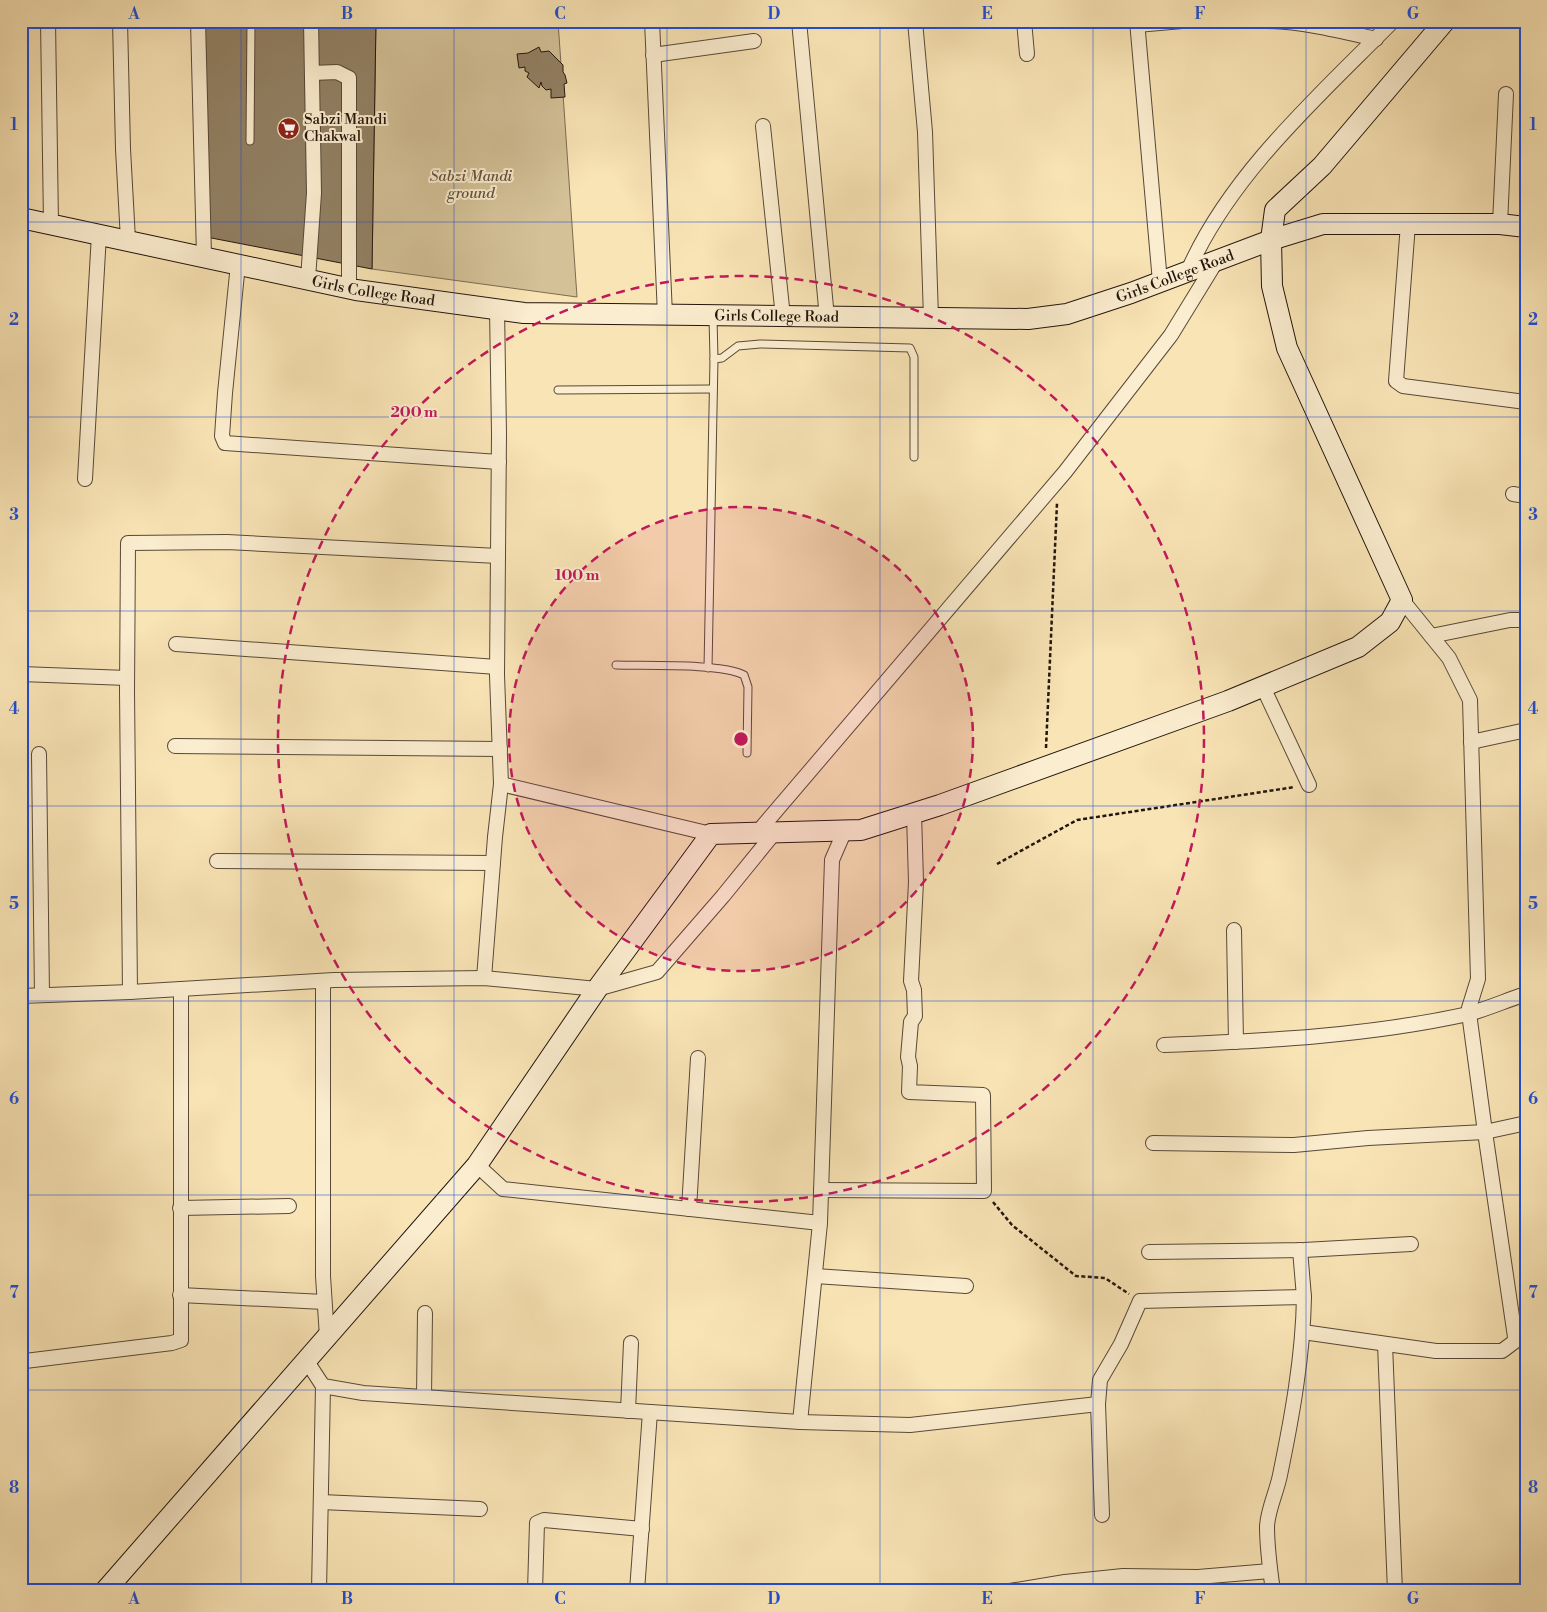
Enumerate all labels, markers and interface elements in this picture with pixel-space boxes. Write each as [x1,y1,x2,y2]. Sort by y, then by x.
text: A [127,4,140,24]
text: B [341,4,353,24]
text: C [554,4,566,24]
text: D [768,4,781,24]
text: E [981,4,993,24]
text: F [1194,4,1206,24]
text: G [1407,4,1420,24]
place label: Sabzi Mandi Chakwal [304,110,387,146]
text: 1 [10,115,18,135]
text: 1 [1529,115,1537,135]
supermarket icon: Sabzi Mandi Chakwal [276,116,300,140]
park label: Sabzi Mandi ground [430,167,513,203]
street label: Girls College Road [1114,246,1237,307]
street label: Girls College Road [310,272,437,311]
street label: Girls College Road [714,306,840,327]
text: 2 [9,310,19,330]
text: 2 [1528,310,1538,330]
text: 200 m [390,403,438,422]
text: 3 [9,505,19,525]
text: 3 [1528,505,1538,525]
text: 100 m [555,566,600,585]
text: 4 [9,699,20,719]
text: 4 [1528,699,1539,719]
centre of rings [732,730,750,748]
text: 5 [9,894,19,914]
text: 5 [1528,894,1538,914]
text: 6 [9,1089,19,1109]
text: 6 [1528,1089,1538,1109]
text: 7 [9,1283,19,1303]
text: 7 [1528,1283,1538,1303]
text: 8 [9,1478,19,1498]
text: 8 [1528,1478,1538,1498]
text: A [127,1589,140,1609]
text: B [341,1589,353,1609]
text: C [554,1589,566,1609]
text: D [768,1589,781,1609]
text: E [981,1589,993,1609]
text: F [1194,1589,1206,1609]
text: G [1407,1589,1420,1609]

